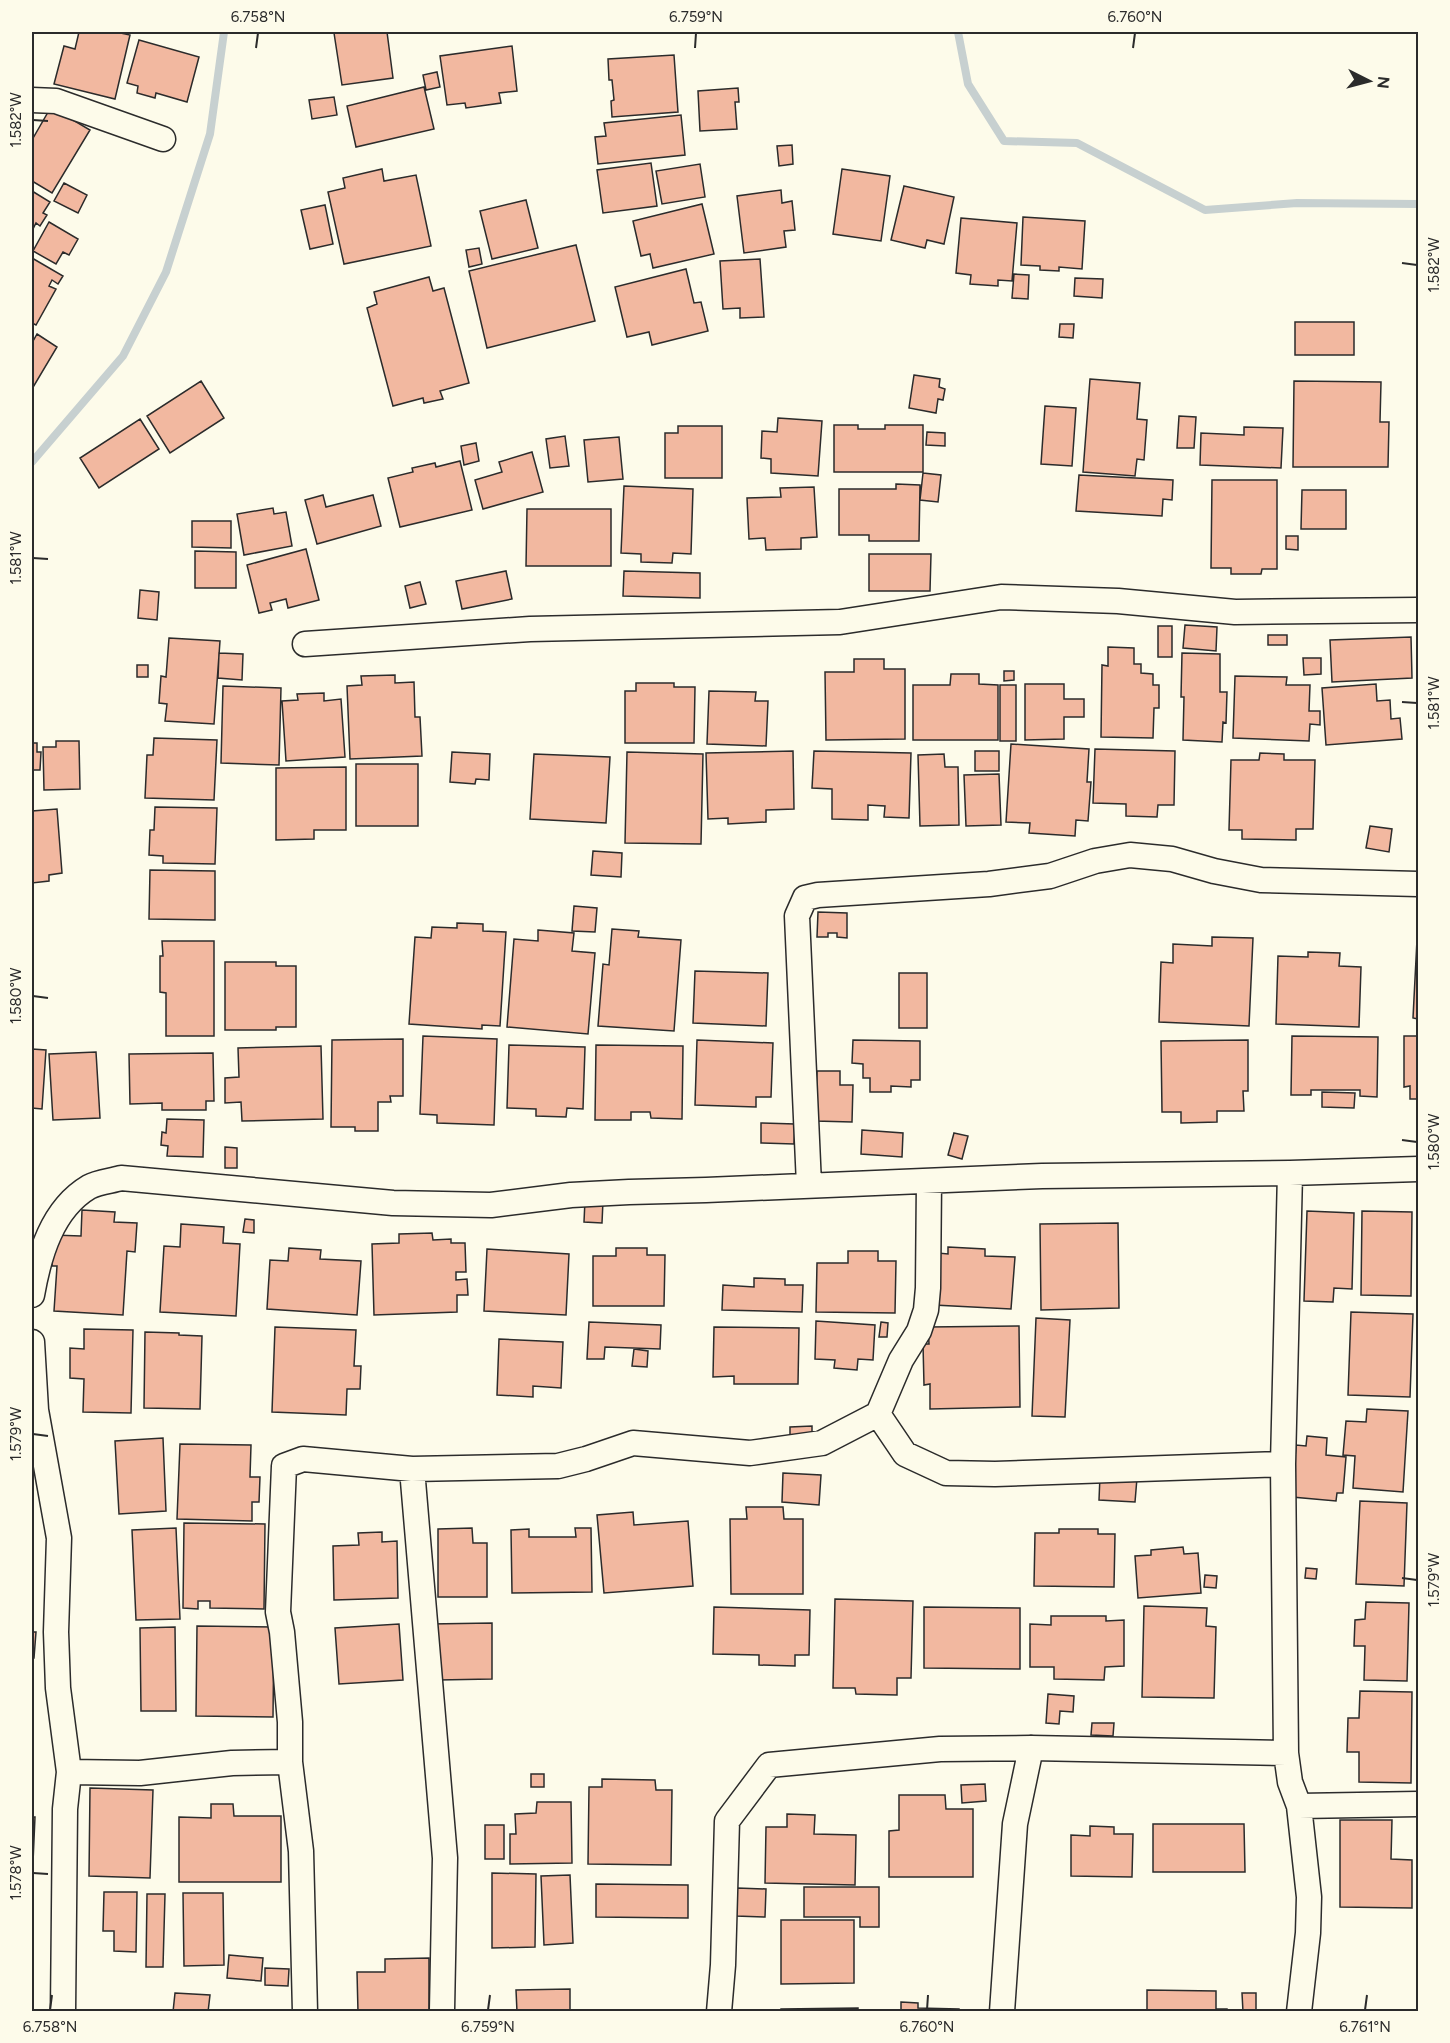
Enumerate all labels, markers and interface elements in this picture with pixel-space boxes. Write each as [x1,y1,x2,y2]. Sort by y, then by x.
text: 6.758°N [231,8,285,26]
text: 6.759°N [669,8,723,26]
text: 6.760°N [1108,8,1162,26]
north arrow [1339,51,1399,111]
text: N [1373,75,1394,90]
text: 1.582°W [7,92,25,148]
text: 1.582°W [1425,237,1443,293]
text: 1.581°W [7,531,25,585]
text: 1.581°W [1425,676,1443,730]
text: 1.580°W [7,967,25,1024]
text: 1.580°W [1425,1113,1443,1170]
text: 1.579°W [7,1406,25,1461]
text: 1.579°W [1425,1552,1443,1607]
text: 1.578°W [7,1845,25,1901]
text: 6.758°N [23,2018,77,2036]
text: 6.759°N [461,2018,515,2036]
text: 6.760°N [900,2018,954,2036]
text: 6.761°N [1339,2018,1391,2036]

